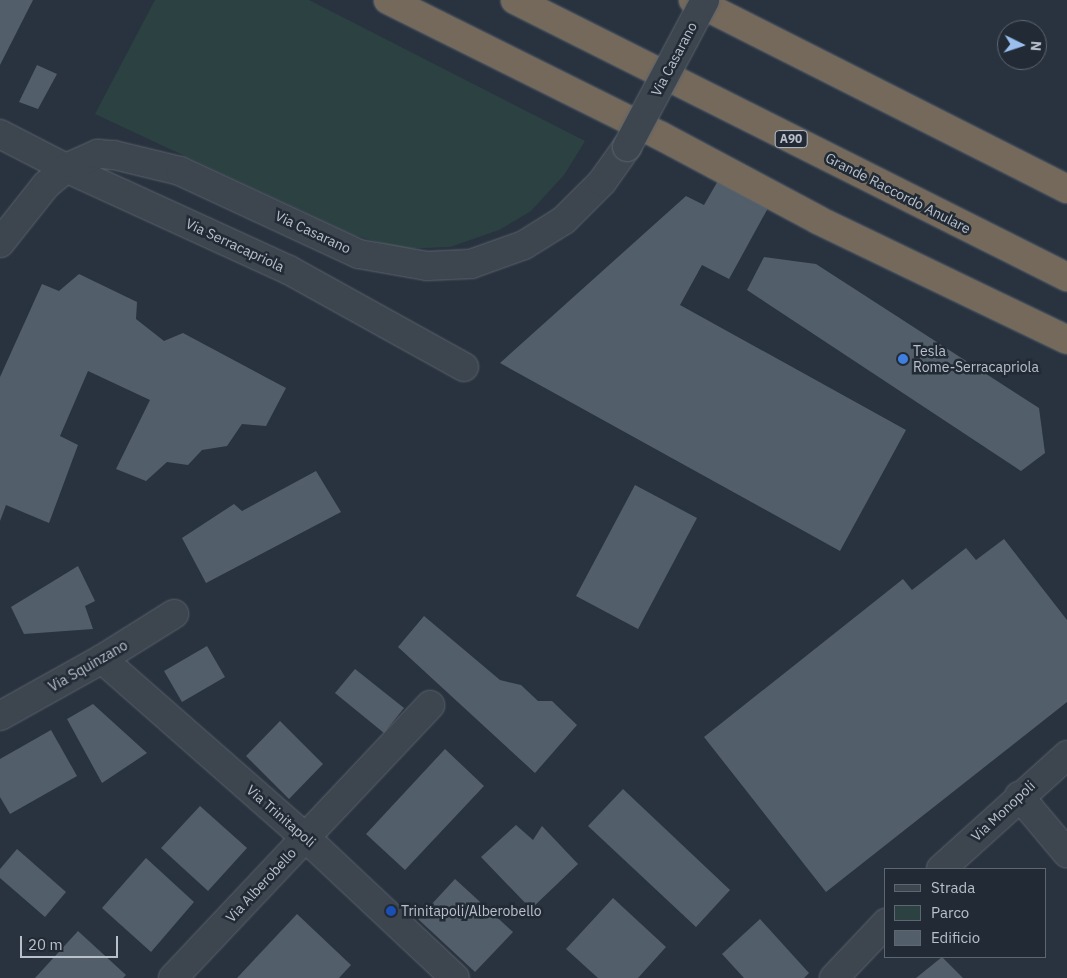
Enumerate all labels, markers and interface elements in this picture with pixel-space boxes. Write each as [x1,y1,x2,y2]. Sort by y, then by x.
street label: Via Casarano [647,19,701,99]
north arrow [997,20,1047,70]
text: N [1027,40,1045,52]
road number: A90 [774,130,808,148]
street label: Grande Raccordo Anulare [823,149,973,237]
street label: Via Casarano [272,207,354,257]
street label: Via Serracapriola [183,215,287,275]
place label: Tesla Rome-Serracapriola [913,343,1039,376]
marker: Tesla Rome-Serracapriola [897,353,909,365]
street label: Via Squinzano [46,637,130,695]
street label: Via Monopoli [968,777,1038,845]
street label: Via Trinitapoli [243,781,319,851]
street label: Via Alberobello [222,844,300,926]
legend [884,868,1047,958]
text: Strada [931,878,975,897]
place label: Trinitapoli/Alberobello [401,903,542,919]
text: Parco [931,903,969,922]
marker: Trinitapoli/Alberobello [385,905,397,917]
scale bar [22,926,120,958]
text: Edificio [931,928,980,947]
text: 20 m [28,935,63,954]

